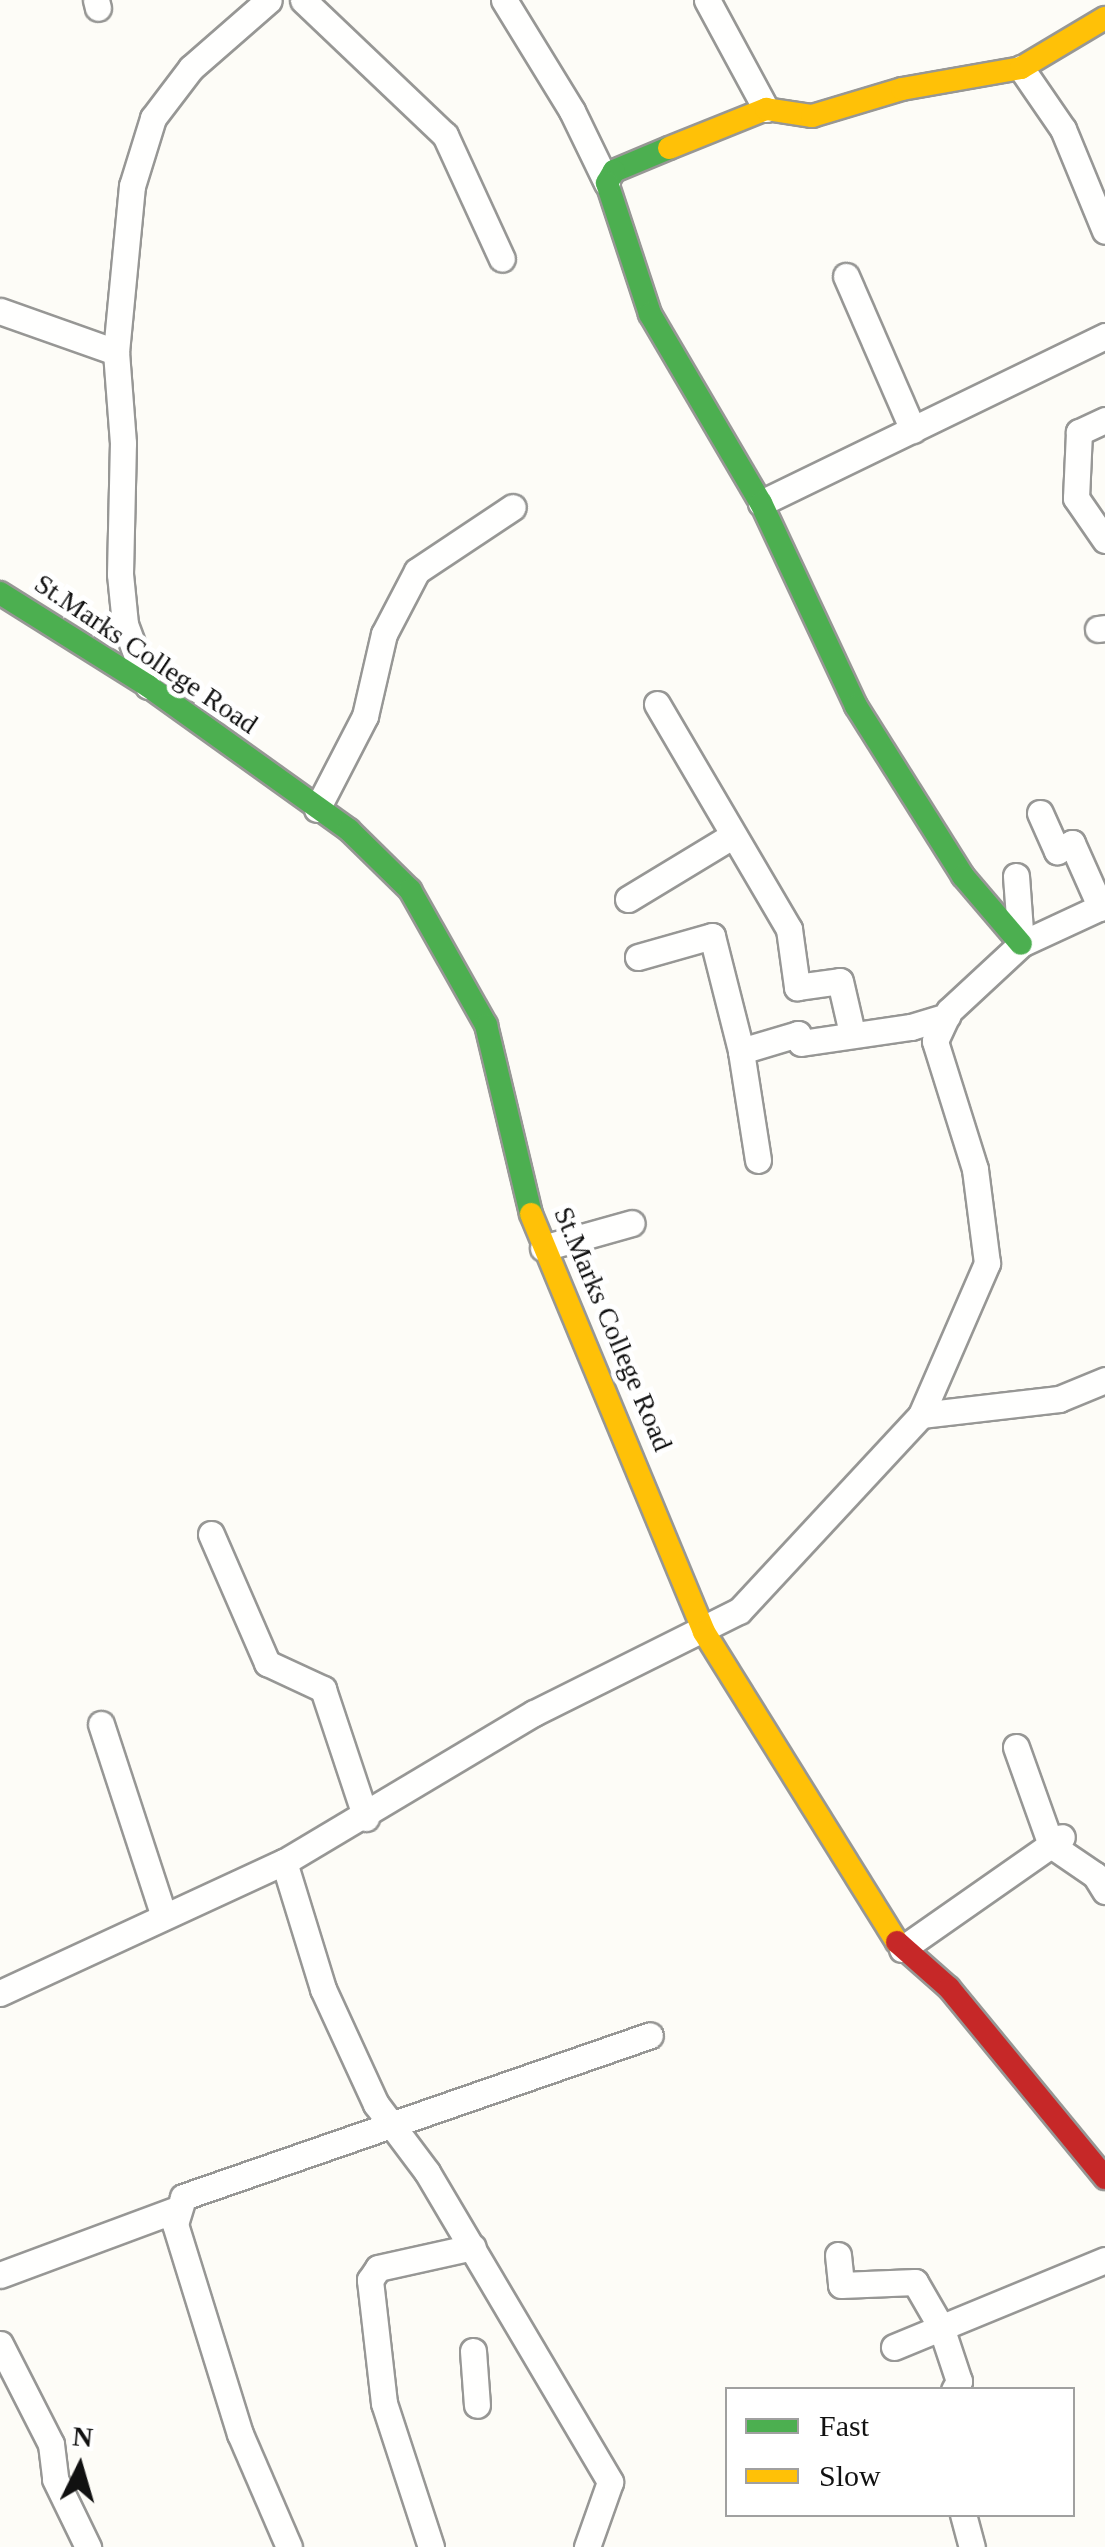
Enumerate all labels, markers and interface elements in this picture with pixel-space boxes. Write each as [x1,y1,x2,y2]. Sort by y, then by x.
street label: St.Marks College Road [28,567,264,741]
street label: St.Marks College Road [546,1202,680,1456]
legend [725,2387,1075,2517]
text: Fast [819,2409,869,2442]
north arrow [30,2417,130,2517]
text: N [71,2420,94,2453]
text: Slow [819,2459,881,2492]

